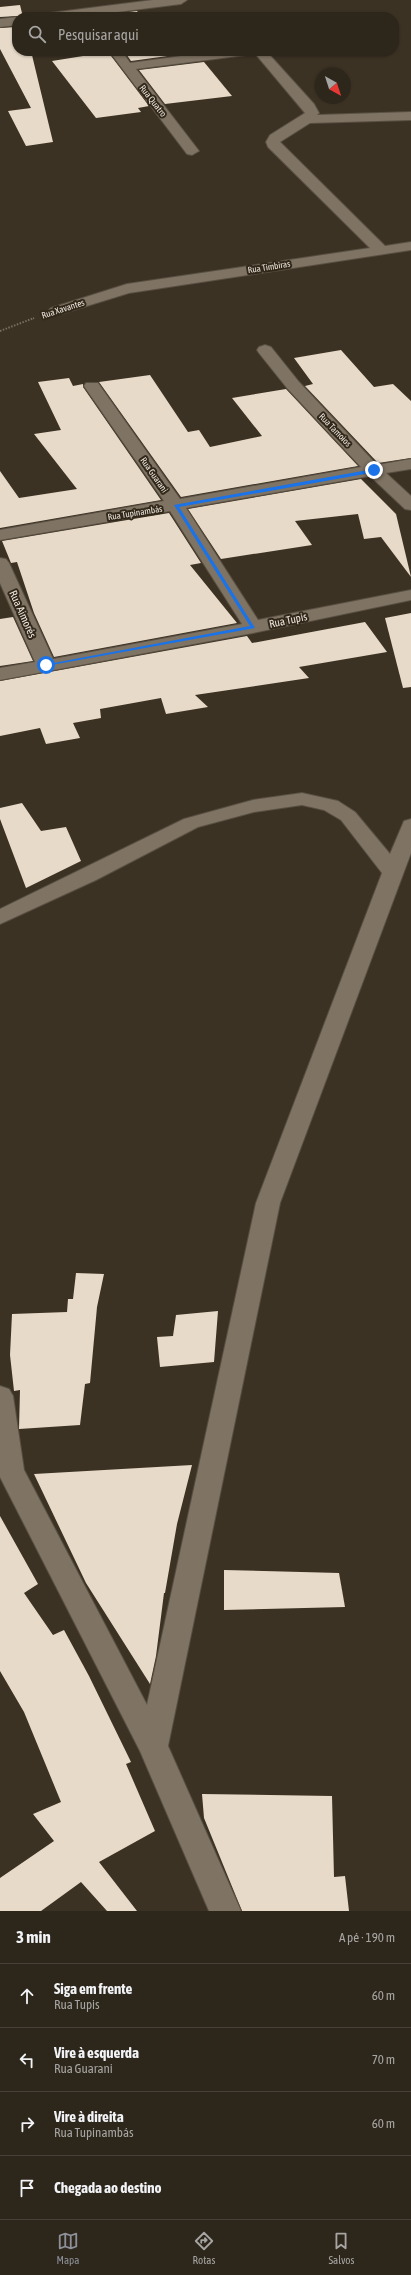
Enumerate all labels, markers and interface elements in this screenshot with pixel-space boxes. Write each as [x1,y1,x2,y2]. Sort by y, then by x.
search box [12,12,399,56]
icon: search [26,23,48,45]
text: Pesquisar aqui [58,26,139,43]
north arrow [315,68,351,104]
street label: Rua Quatro [138,83,168,119]
street label: Rua Timbiras [247,259,291,275]
street label: Rua Xavantes [40,297,86,321]
street label: Rua Tamoios [317,411,353,449]
street label: Rua Guarani [138,455,170,495]
route end [365,461,383,479]
street label: Rua Tupinambás [107,504,163,522]
street label: Rua Aimorés [7,588,39,640]
street label: Rua Tupis [268,610,308,630]
route start [37,656,55,674]
text: 3 min [16,1927,51,1947]
text: A pé · 190 m [339,1930,395,1945]
text: Siga em frente [54,1980,132,1997]
icon: ahead [16,1985,38,2007]
text: 60 m [372,1988,395,2003]
text: Rua Tupis [54,1997,100,2012]
text: Vire à esquerda [54,2044,139,2061]
icon: left [16,2049,38,2071]
text: 70 m [372,2052,395,2067]
text: Rua Guarani [54,2061,113,2076]
text: Vire à direita [54,2108,124,2125]
icon: right [16,2113,38,2135]
text: 60 m [372,2116,395,2131]
text: Rua Tupinambás [54,2125,134,2140]
icon: arrive [16,2177,38,2199]
text: Chegada ao destino [54,2179,162,2196]
tab: Mapa [57,2230,79,2266]
tab: Rotas [192,2230,215,2266]
tab: Salvos [328,2230,354,2266]

